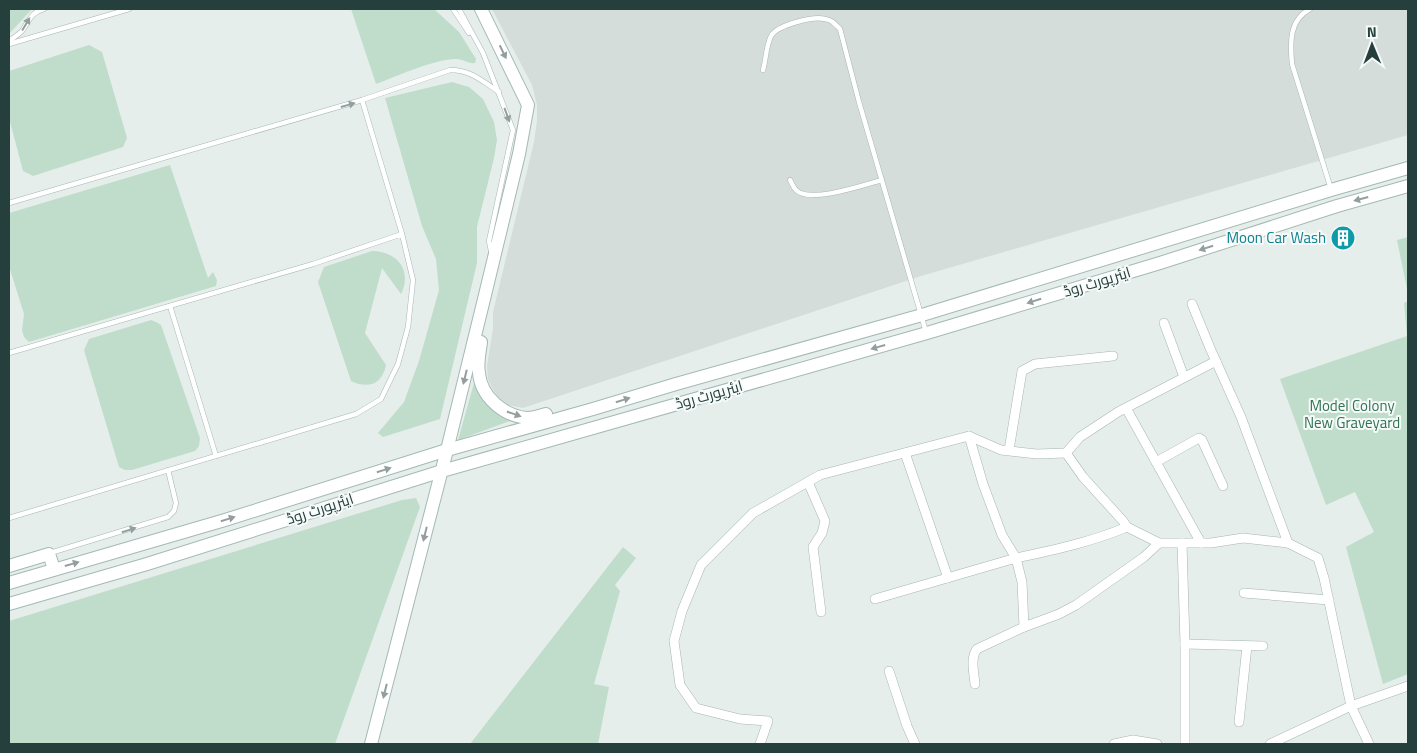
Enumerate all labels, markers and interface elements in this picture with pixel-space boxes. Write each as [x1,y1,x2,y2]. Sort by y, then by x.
one-way arrow [21,17,30,30]
north arrow [1347,20,1397,70]
text: N [1367,21,1377,42]
one-way arrow [498,45,507,60]
one-way arrow [340,100,355,108]
one-way arrow [503,108,511,123]
one-way arrow [1354,195,1369,203]
building icon: Moon Car Wash [1330,225,1356,251]
place label: Moon Car Wash [1227,226,1326,249]
one-way arrow [1199,245,1214,253]
street label: ایئرپورٹ روڈ [1060,260,1133,303]
one-way arrow [1027,297,1042,305]
one-way arrow [871,343,886,351]
one-way arrow [461,369,469,384]
street label: ایئرپورٹ روڈ [672,374,745,415]
park label: Model Colony New Graveyard [1304,394,1400,434]
one-way arrow [616,395,631,403]
one-way arrow [506,411,521,418]
one-way arrow [376,466,391,474]
street label: ایئرپورٹ روڈ [283,487,356,530]
one-way arrow [221,514,236,522]
one-way arrow [122,525,137,533]
one-way arrow [421,527,429,542]
one-way arrow [65,559,80,567]
one-way arrow [381,684,389,699]

